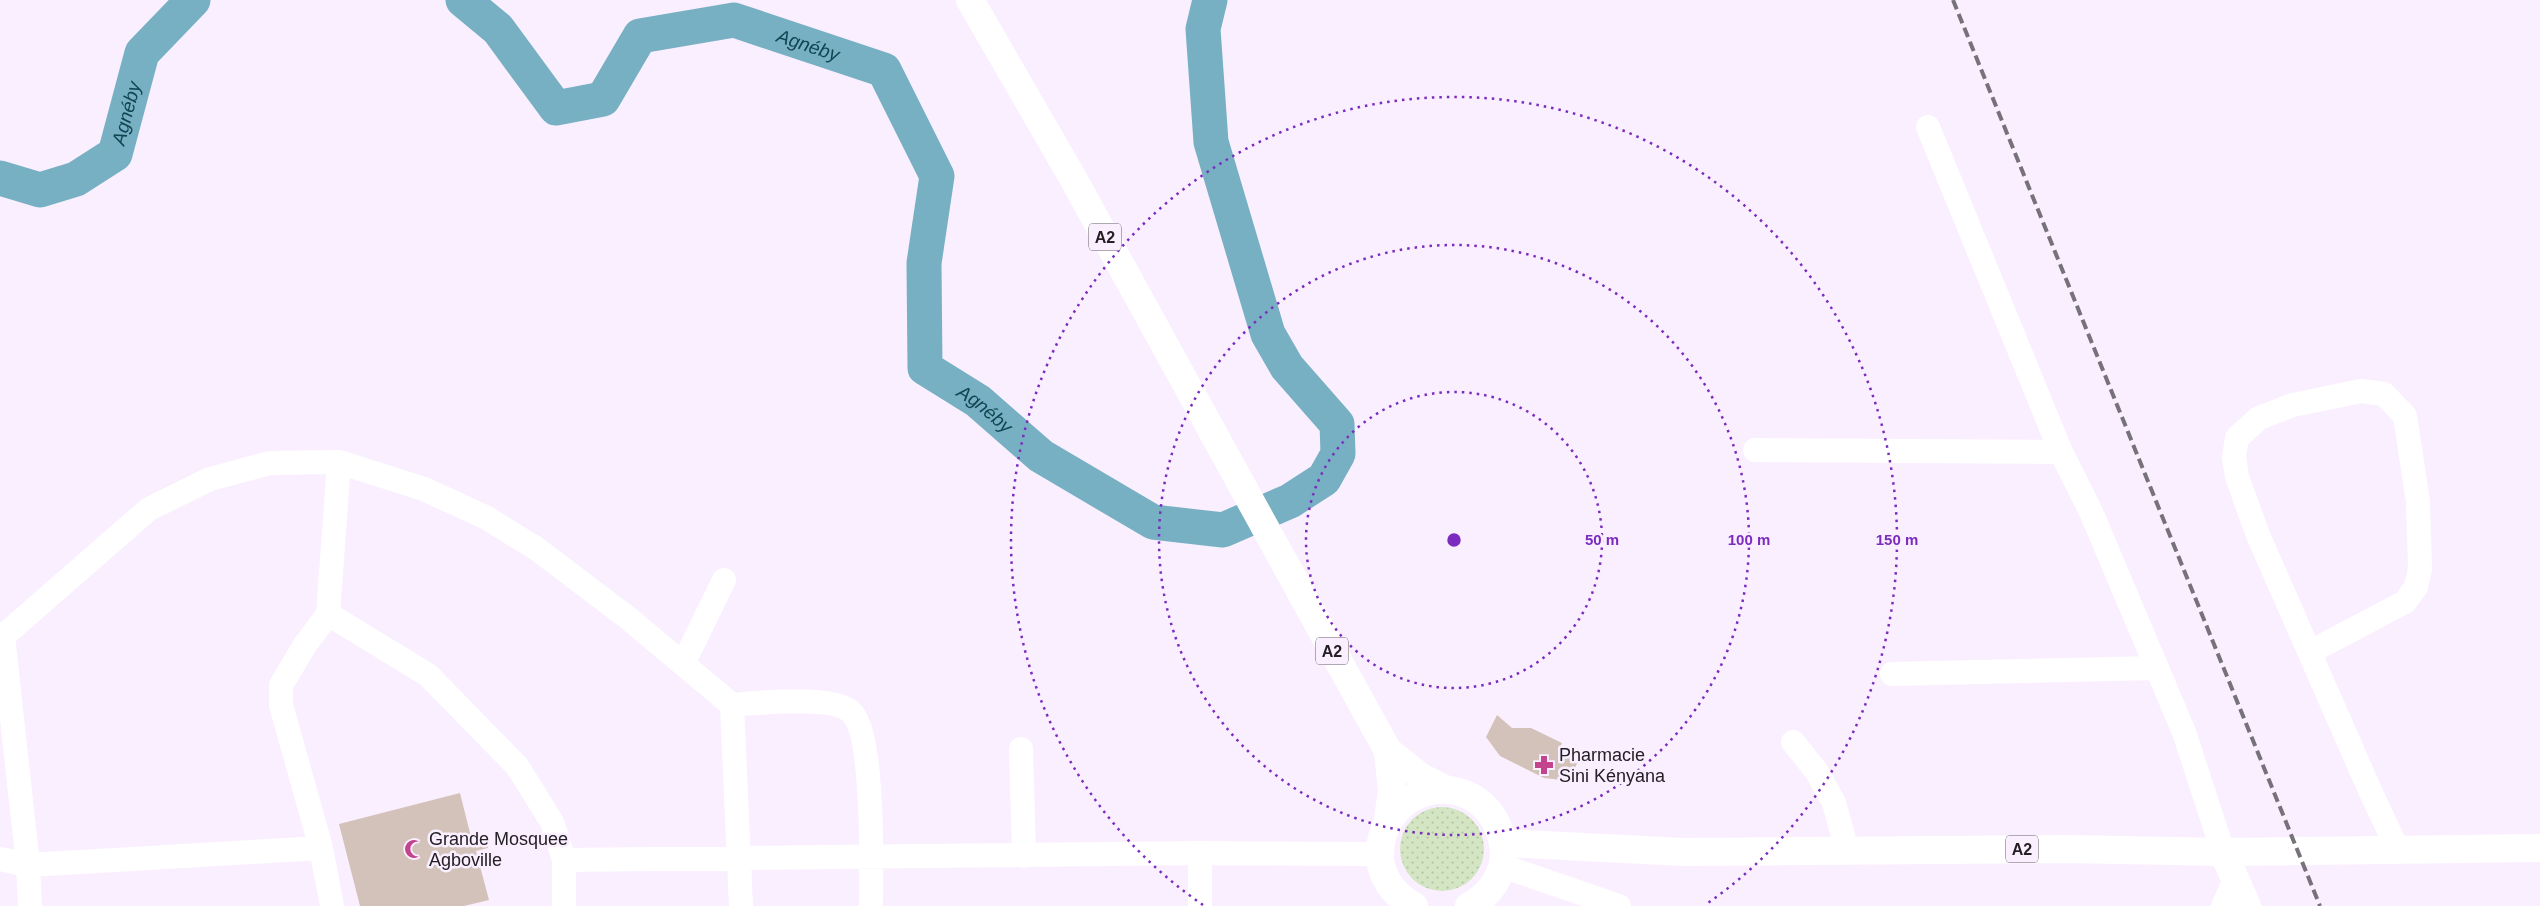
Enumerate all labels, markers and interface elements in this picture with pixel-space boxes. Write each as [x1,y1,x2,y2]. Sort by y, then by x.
water label: Agnéby [773,24,844,65]
water label: Agnéby [107,78,145,148]
road number: A2 [1089,223,1121,250]
water label: Agnéby [953,380,1018,438]
centre of rings [1445,531,1463,549]
text: 50 m [1585,531,1619,548]
text: 100 m [1728,531,1770,548]
text: 150 m [1876,531,1918,548]
road number: A2 [1316,637,1348,664]
place label: Pharmacie Sini Kényana [1559,745,1666,786]
pharmacy icon: Pharmacie Sini Kényana [1533,754,1555,776]
place label: Grande Mosquee Agboville [429,829,568,870]
road number: A2 [2006,836,2038,862]
mosque icon: Grande Mosquee Agboville [403,838,425,860]

